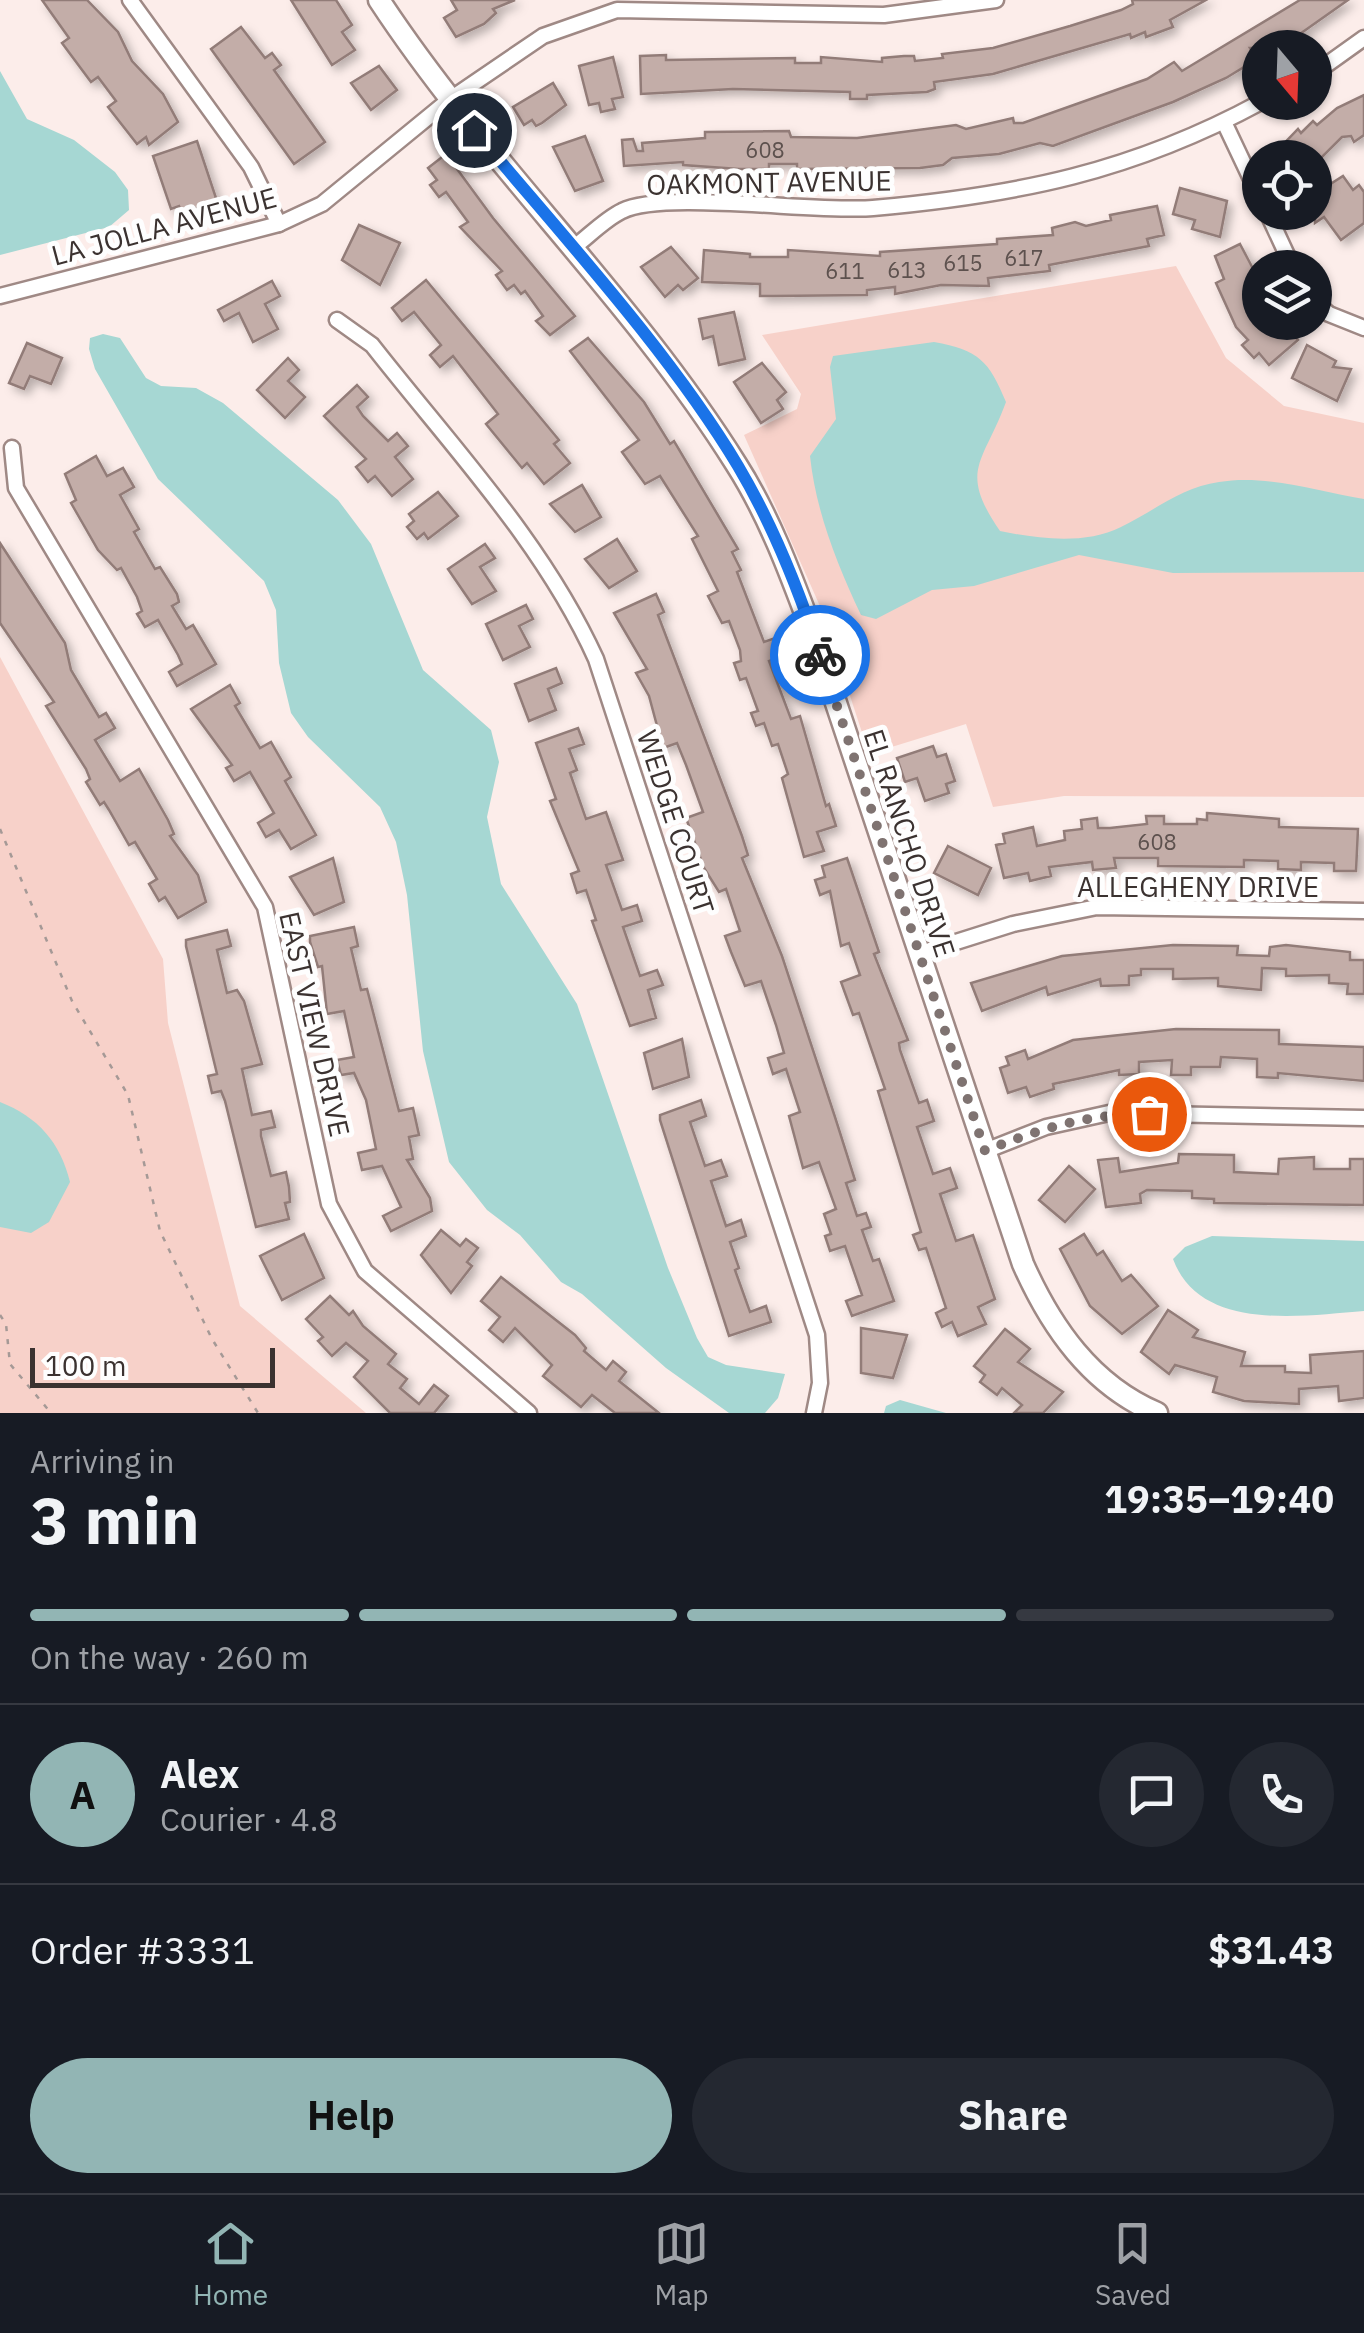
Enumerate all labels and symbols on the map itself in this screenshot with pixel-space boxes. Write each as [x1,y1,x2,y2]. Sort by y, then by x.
north arrow [1242,30,1332,120]
pin [432,88,517,173]
house number: 608 [745,135,785,164]
street label: OAKMONT AVENUE [646,161,892,203]
street label: LA JOLLA AVENUE [47,178,281,274]
house number: 617 [1004,243,1044,272]
house number: 615 [943,248,983,277]
house number: 613 [887,255,927,284]
house number: 611 [825,256,865,285]
courier [770,605,870,705]
street label: EL RANCHO DRIVE [856,724,964,962]
street label: WEDGE COURT [629,725,723,919]
house number: 608 [1137,827,1177,856]
street label: ALLEGHENY DRIVE [1077,868,1319,905]
street label: EAST VIEW DRIVE [271,908,359,1140]
pin [1107,1072,1192,1157]
scale bar [30,1343,275,1388]

